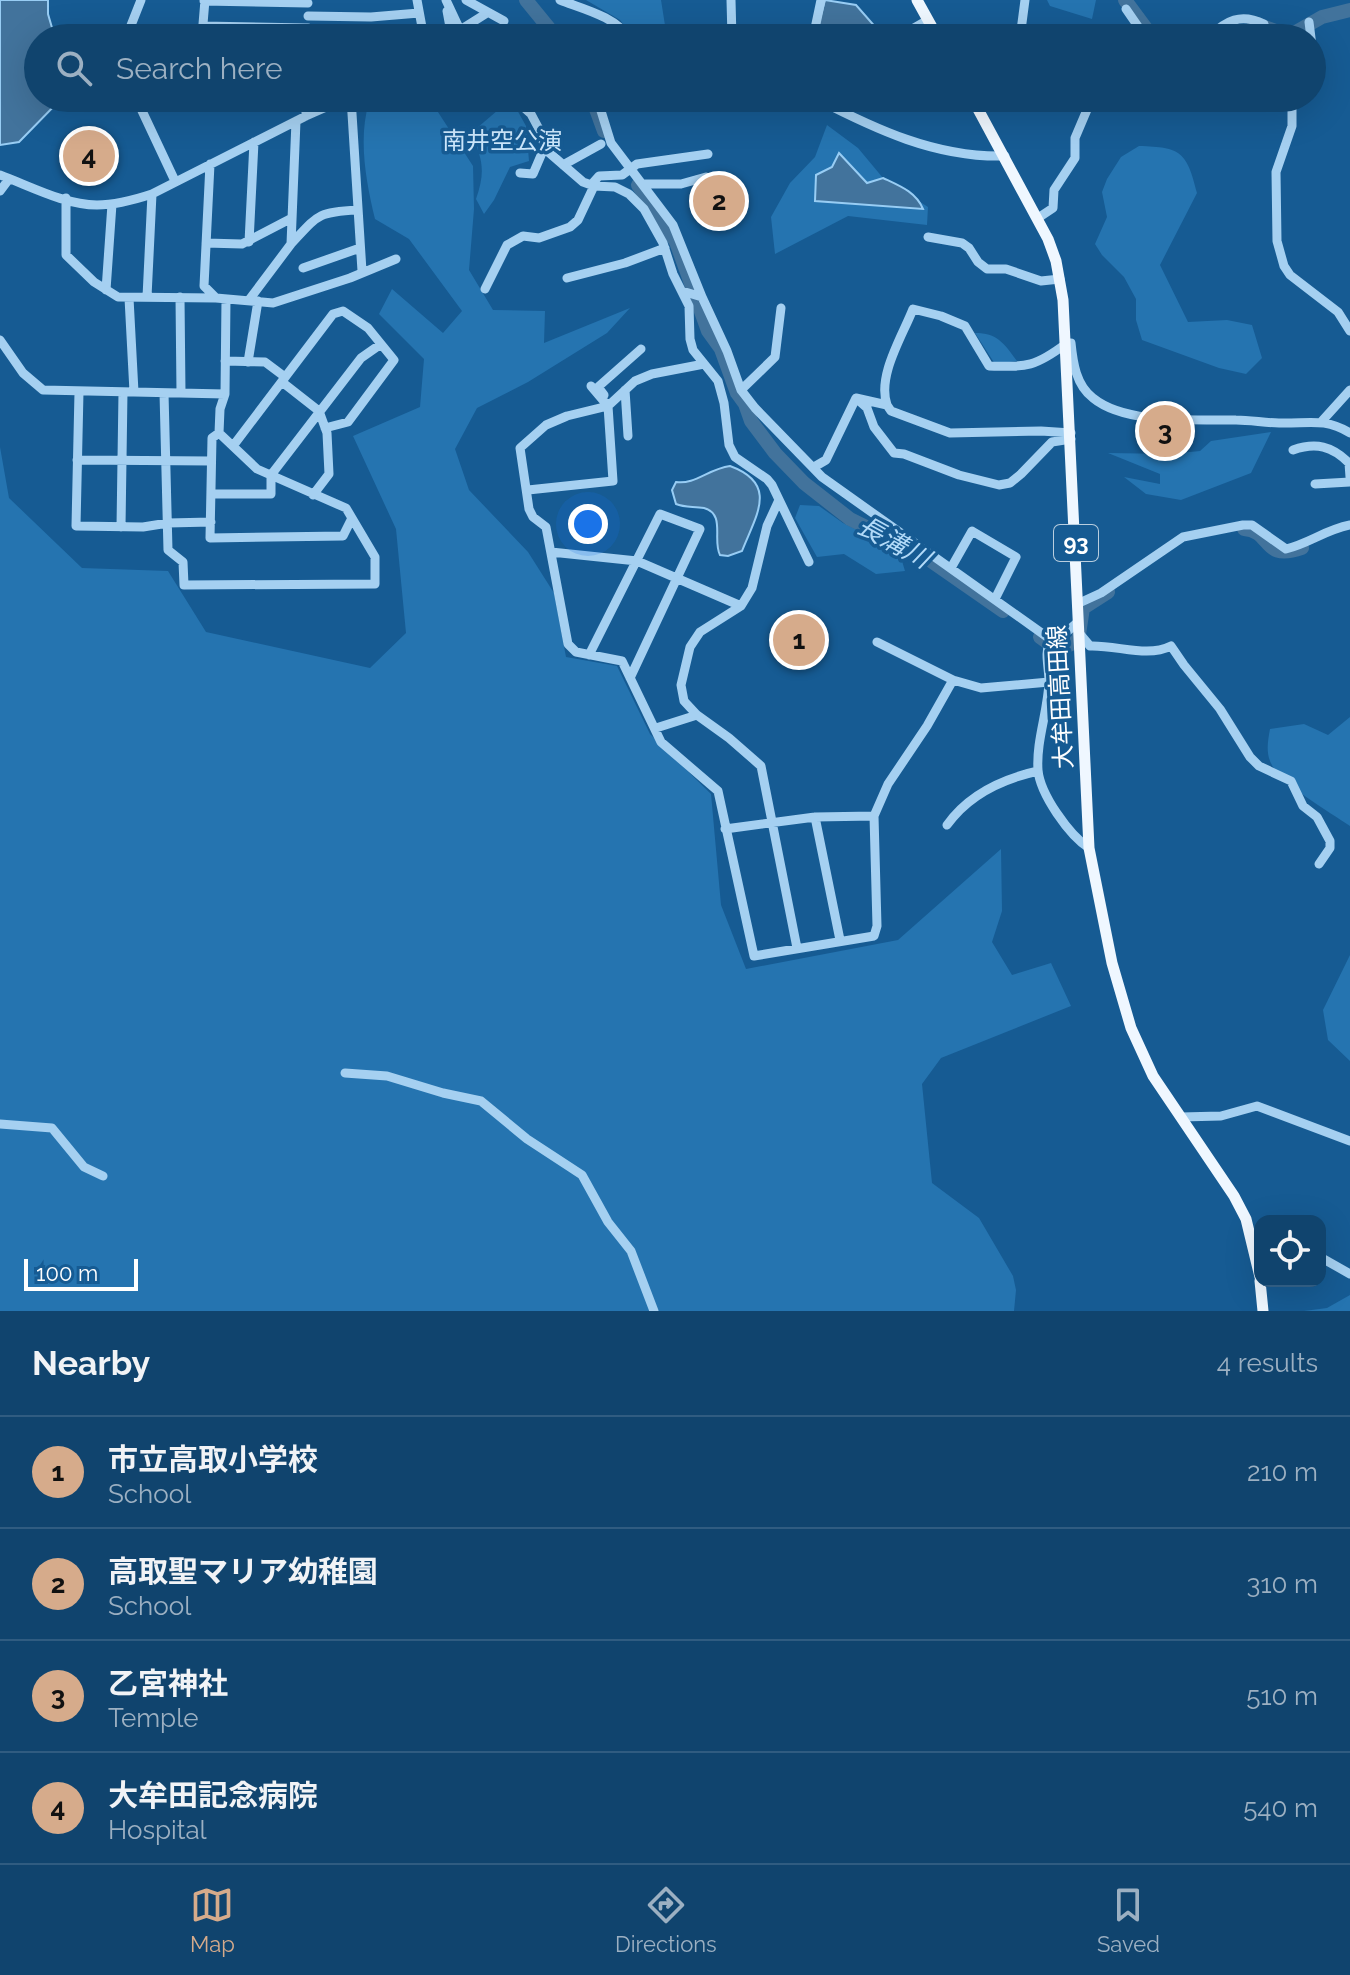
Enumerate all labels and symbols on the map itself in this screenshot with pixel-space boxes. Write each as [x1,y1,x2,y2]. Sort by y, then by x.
pin: 4 [63,126,115,186]
park label: 南井空公演 [442,126,562,155]
pin: 2 [693,171,745,231]
pin: 3 [1139,401,1191,461]
your location [568,504,608,544]
water label: 長溝川 [853,510,938,575]
road number: 93 [1054,525,1098,561]
pin: 1 [773,610,825,670]
street label: 大牟田高田線 [1042,624,1078,770]
scale bar [24,1255,138,1291]

